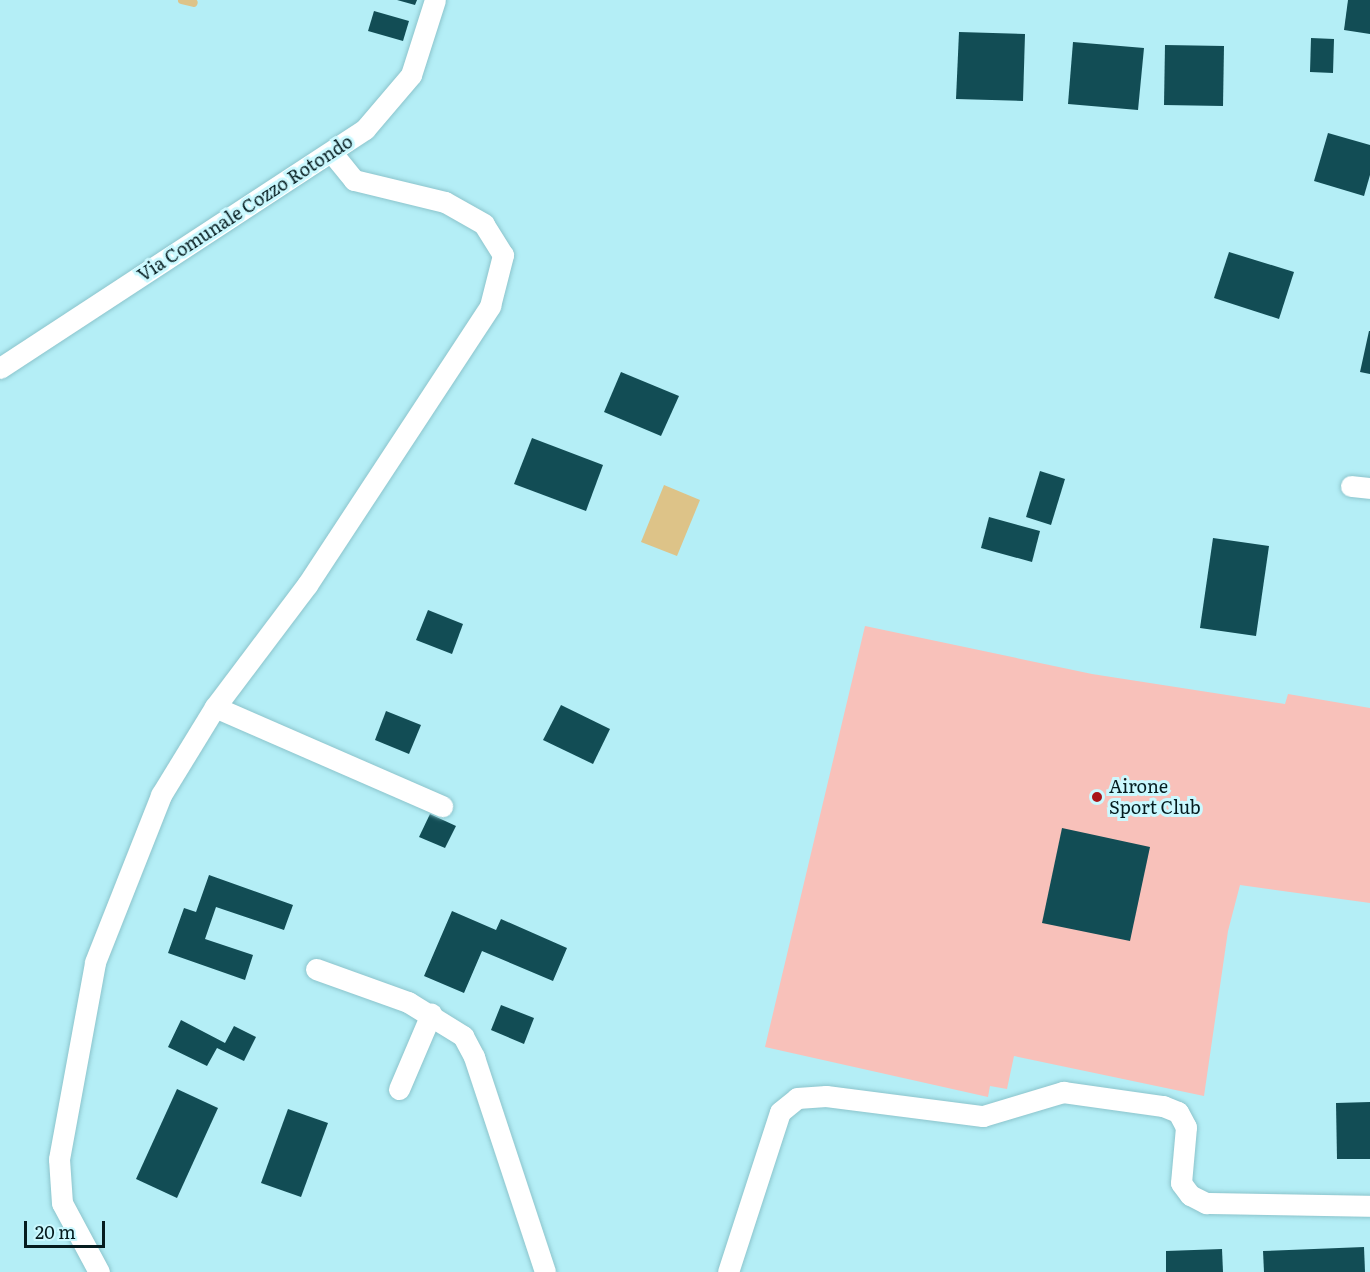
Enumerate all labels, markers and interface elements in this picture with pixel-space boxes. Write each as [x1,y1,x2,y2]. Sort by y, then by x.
street label: Via Comunale Cozzo Rotondo [133,130,357,286]
place label: Airone Sport Club [1109,776,1201,818]
marker: Airone Sport Club [1090,790,1104,804]
scale bar [27,1209,108,1247]
text: 20 m [35,1218,76,1245]

